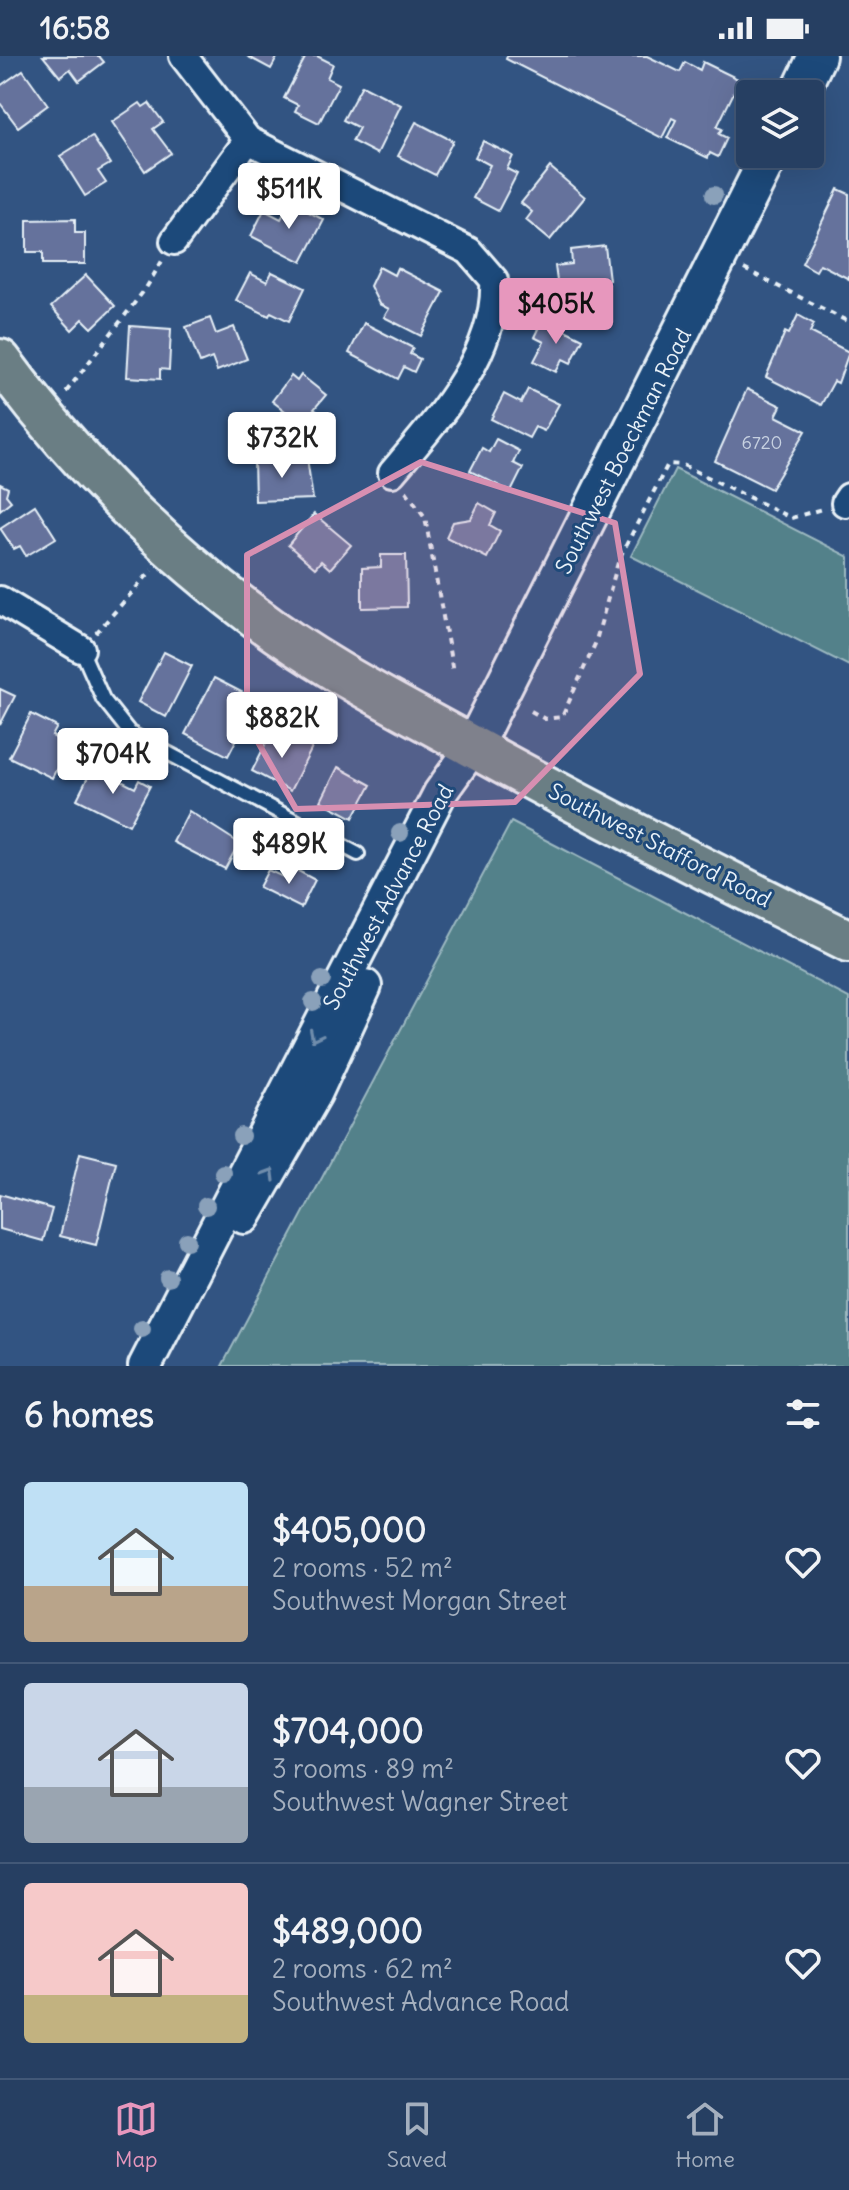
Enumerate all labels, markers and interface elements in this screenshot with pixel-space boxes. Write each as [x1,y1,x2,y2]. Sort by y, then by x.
text: 16:58 [40,9,111,47]
map controls [736,80,824,168]
button: layers [736,80,824,168]
pin: $511K [233,163,345,231]
text: $511K [256,172,322,205]
pin: $405K [500,278,612,346]
text: $405K [517,287,595,320]
street label: Southwest Boeckman Road [549,324,697,578]
pin: $732K [226,412,338,480]
text: $732K [246,421,318,454]
house number: 6720 [742,431,782,454]
pin: $882K [226,692,338,760]
text: $882K [245,701,319,734]
pin: $704K [57,728,169,796]
text: $704K [75,737,151,770]
street label: Southwest Stafford Road [544,777,776,913]
street label: Southwest Advance Road [317,779,459,1015]
pin: $489K [233,818,345,886]
text: $489K [251,827,327,860]
one-way arrow [309,1028,324,1043]
one-way arrow [260,1168,275,1183]
icon: filters [781,1392,825,1436]
text: 6 homes [24,1393,154,1436]
text: $405,000 [272,1508,427,1551]
icon: home [88,1514,184,1610]
icon: heart [781,1540,825,1584]
text: 2 rooms · 52 m² [272,1551,453,1584]
text: Southwest Morgan Street [272,1584,567,1617]
text: $704,000 [272,1709,424,1752]
icon: home [88,1715,184,1811]
icon: heart [781,1741,825,1785]
text: 3 rooms · 89 m² [272,1752,454,1785]
text: Southwest Wagner Street [272,1785,568,1818]
text: $489,000 [272,1909,423,1952]
icon: home [88,1915,184,2011]
icon: heart [781,1941,825,1985]
text: 2 rooms · 62 m² [272,1952,453,1985]
text: Southwest Advance Road [272,1985,569,2018]
tab: Map [114,2097,158,2173]
tab: Saved [387,2097,447,2173]
tab: Home [675,2097,735,2173]

